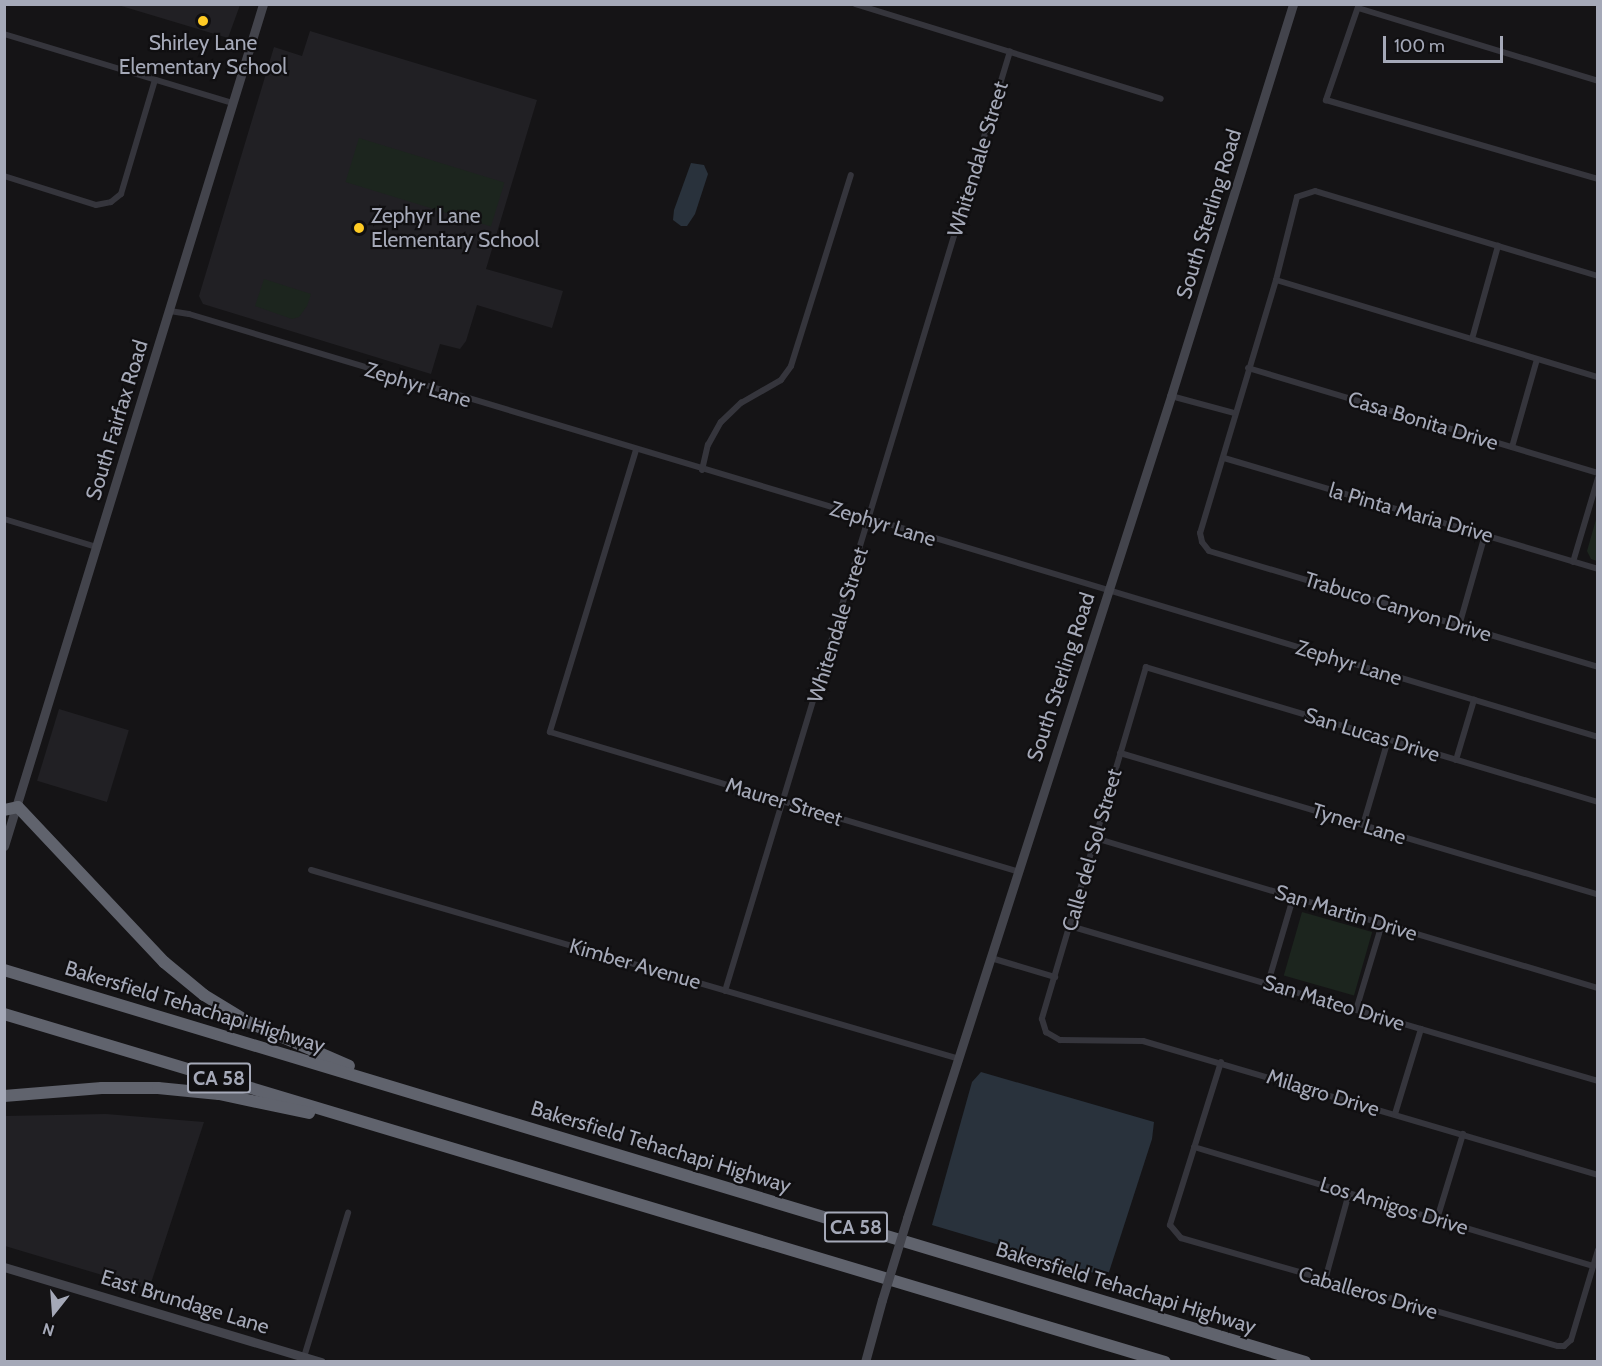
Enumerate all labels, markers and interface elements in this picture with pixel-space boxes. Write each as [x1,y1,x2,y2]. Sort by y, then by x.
marker: Shirley Lane Elementary School [196,14,210,28]
scale bar [1386,24,1506,62]
place label: Shirley Lane Elementary School [119,30,287,80]
text: 100 m [1394,35,1445,57]
street label: Whitendale Street [942,78,1014,240]
street label: South Sterling Road [1171,126,1247,302]
place label: Zephyr Lane Elementary School [371,203,539,253]
marker: Zephyr Lane Elementary School [352,221,366,235]
street label: South Fairfax Road [81,337,153,503]
street label: Zephyr Lane [362,357,474,413]
street label: Casa Bonita Drive [1345,386,1501,456]
street label: la Pinta Maria Drive [1326,478,1496,548]
street label: Zephyr Lane [827,496,939,552]
street label: Whitendale Street [802,544,874,706]
street label: Trabuco Canyon Drive [1301,567,1495,647]
street label: South Sterling Road [1022,589,1100,765]
street label: Zephyr Lane [1293,635,1405,691]
street label: San Lucas Drive [1301,702,1443,768]
street label: Calle del Sol Street [1057,766,1127,934]
street label: Maurer Street [723,772,845,832]
street label: Tyner Lane [1309,798,1409,850]
street label: San Martin Drive [1272,879,1420,947]
street label: Kimber Avenue [566,933,704,995]
street label: Bakersfield Tehachapi Highway [62,955,328,1059]
street label: San Mateo Drive [1260,970,1408,1036]
road number: CA 58 [186,1061,252,1095]
street label: Milagro Drive [1264,1064,1382,1122]
street label: Bakersfield Tehachapi Highway [528,1095,794,1199]
street label: Los Amigos Drive [1317,1171,1471,1241]
road number: CA 58 [823,1210,889,1244]
street label: Bakersfield Tehachapi Highway [993,1236,1259,1340]
street label: Caballeros Drive [1295,1261,1441,1325]
street label: East Brundage Lane [98,1264,272,1340]
north arrow [24,1282,84,1342]
text: N [40,1319,57,1340]

